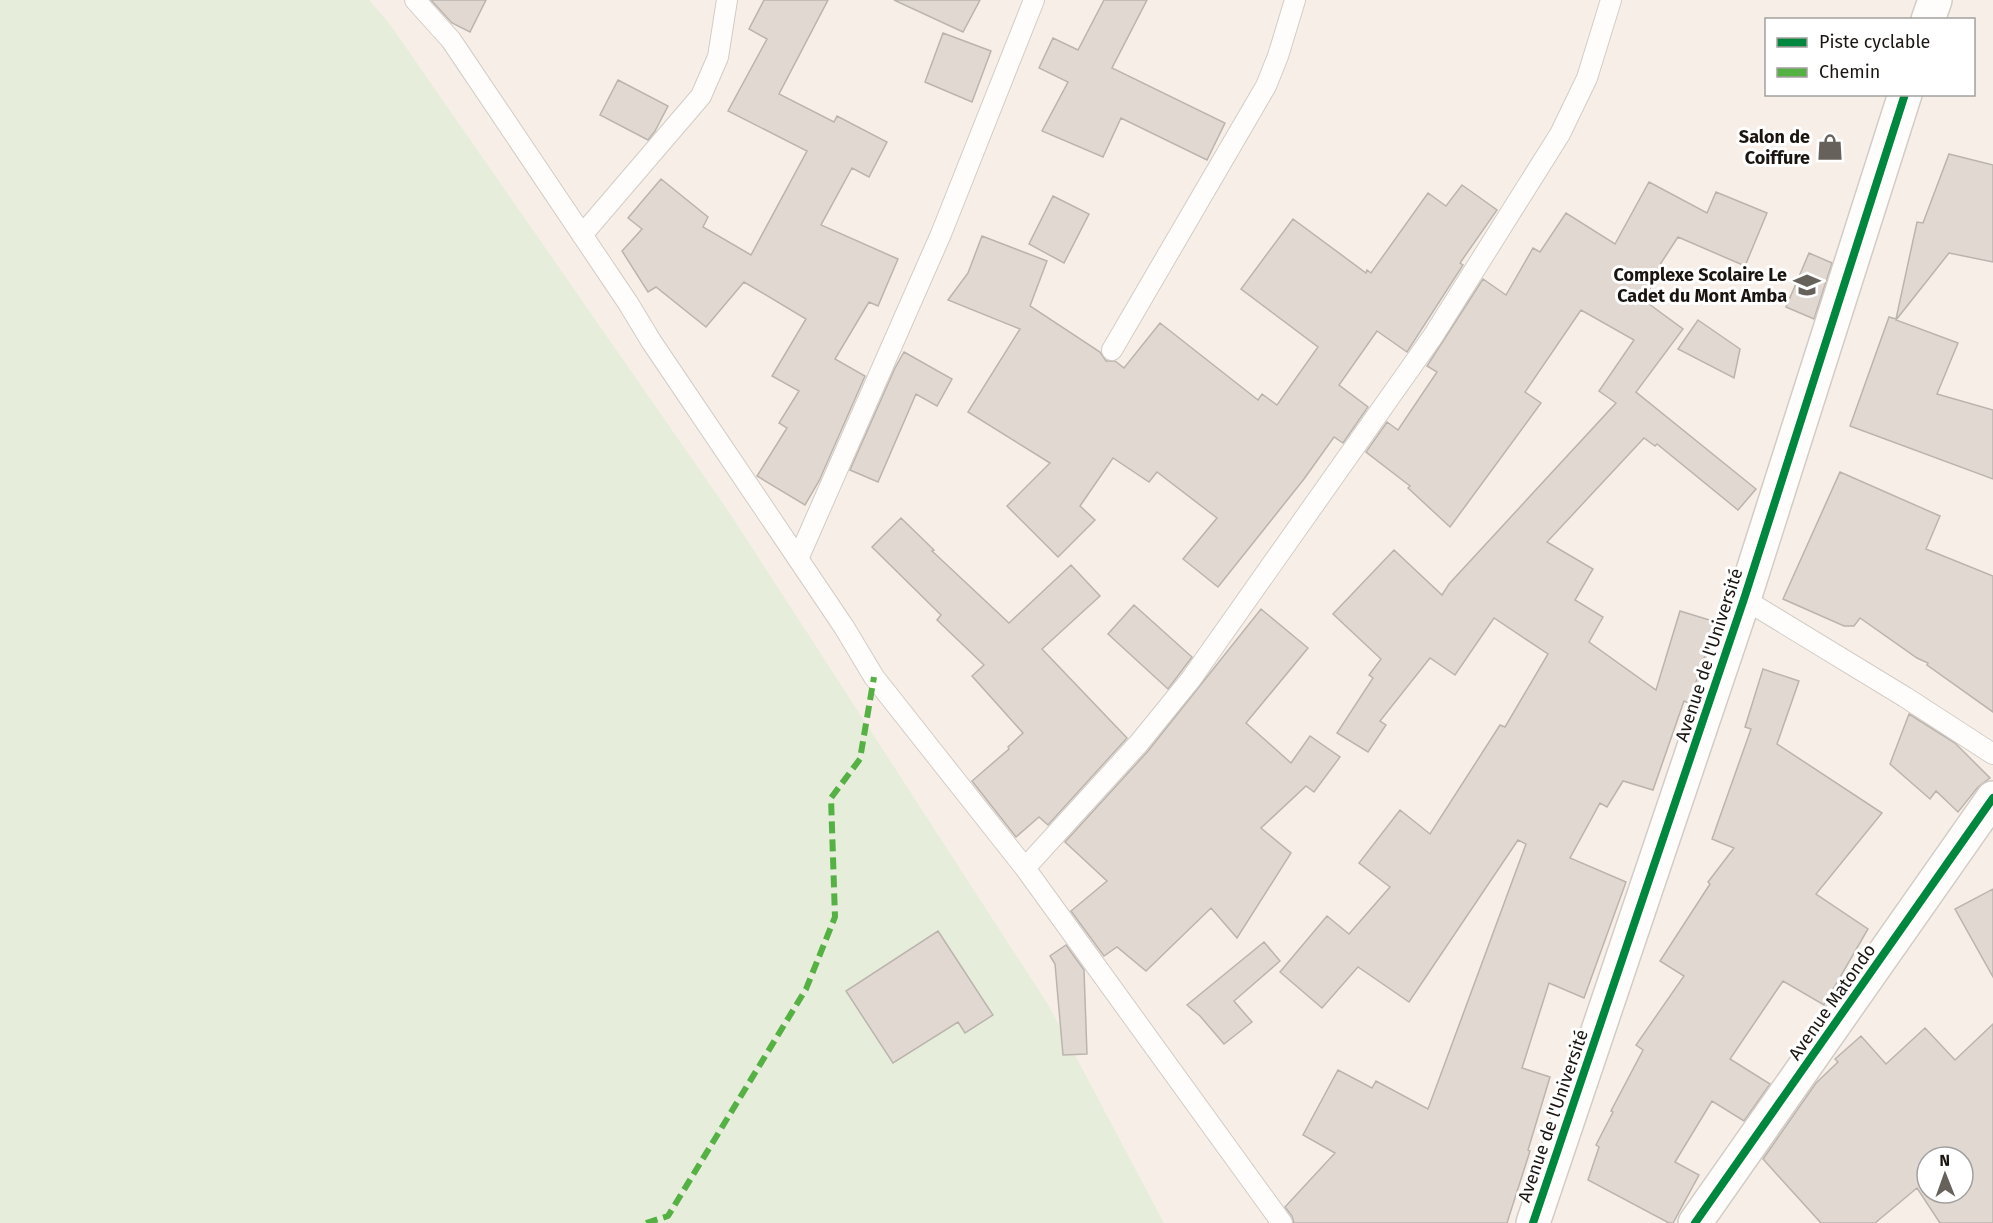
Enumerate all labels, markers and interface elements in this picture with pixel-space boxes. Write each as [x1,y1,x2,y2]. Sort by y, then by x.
legend [1765,18,1975,96]
text: Piste cyclable [1819,31,1930,53]
text: Chemin [1819,61,1880,83]
place label: Salon de Coiffure [1739,126,1810,169]
shop icon: Salon de Coiffure [1815,132,1845,162]
place label: Complexe Scolaire Le Cadet du Mont Amba [1614,264,1787,307]
school or university icon: Complexe Scolaire Le Cadet du Mont Amba [1792,270,1822,300]
street label: Avenue de l'Université [1671,565,1747,745]
street label: Avenue Matondo [1784,940,1880,1064]
street label: Avenue de l'Université [1513,1027,1593,1205]
north arrow [1915,1145,1975,1205]
text: N [1939,1151,1950,1170]

